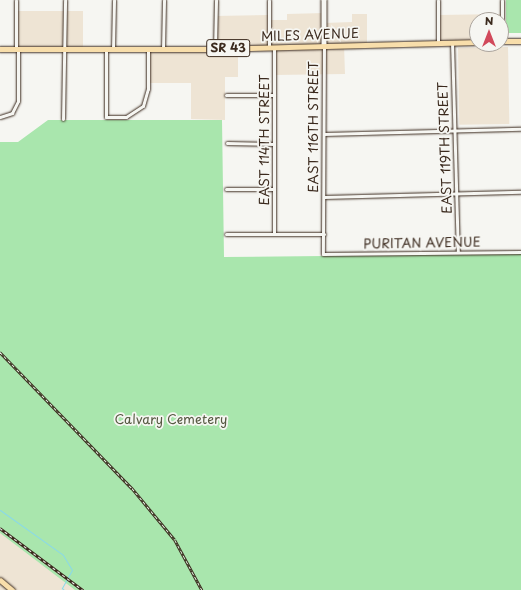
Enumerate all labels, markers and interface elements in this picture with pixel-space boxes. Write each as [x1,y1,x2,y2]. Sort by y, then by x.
north arrow [469,12,509,52]
text: N [485,12,493,29]
street label: MILES AVENUE [261,25,359,45]
road number: SR 43 [205,38,251,58]
street label: EAST 116TH STREET [305,61,321,193]
street label: EAST 114TH STREET [256,74,272,206]
street label: EAST 119TH STREET [435,82,455,214]
street label: PURITAN AVENUE [364,234,480,252]
park label: Calvary Cemetery [114,411,228,427]

